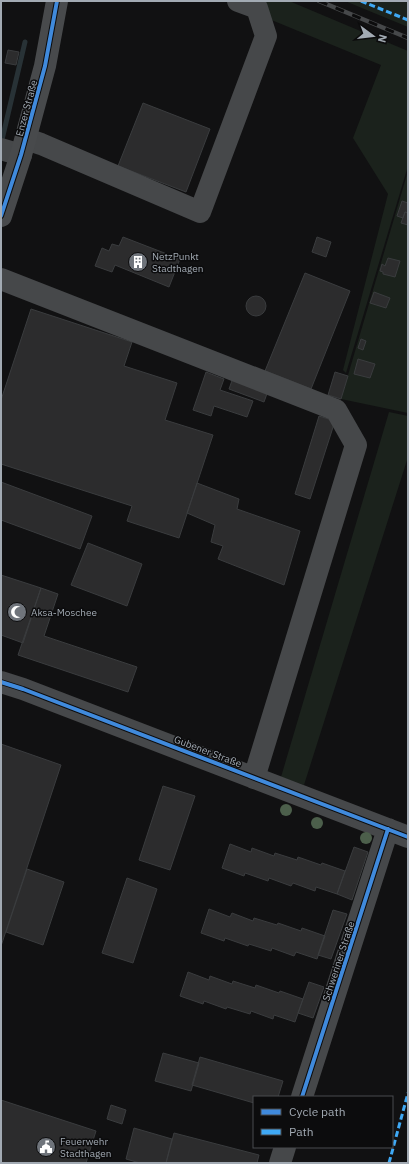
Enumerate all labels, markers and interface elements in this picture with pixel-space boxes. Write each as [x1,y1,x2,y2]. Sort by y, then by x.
north arrow [353,16,393,56]
text: N [375,33,390,44]
street label: Enzer Straße [13,78,40,138]
place label: NetzPunkt Stadthagen [152,250,203,275]
building icon: NetzPunkt Stadthagen [127,251,149,273]
mosque icon: Aksa-Moschee [6,601,28,623]
place label: Aksa-Moschee [31,606,98,619]
street label: Gubener Straße [172,733,244,770]
street label: Schweriner Straße [319,919,358,1003]
legend [253,1096,393,1148]
text: Cycle path [289,1104,346,1119]
text: Path [289,1124,314,1139]
place label: Feuerwehr Stadthagen [60,1135,111,1160]
public building icon: Feuerwehr Stadthagen [35,1136,57,1158]

